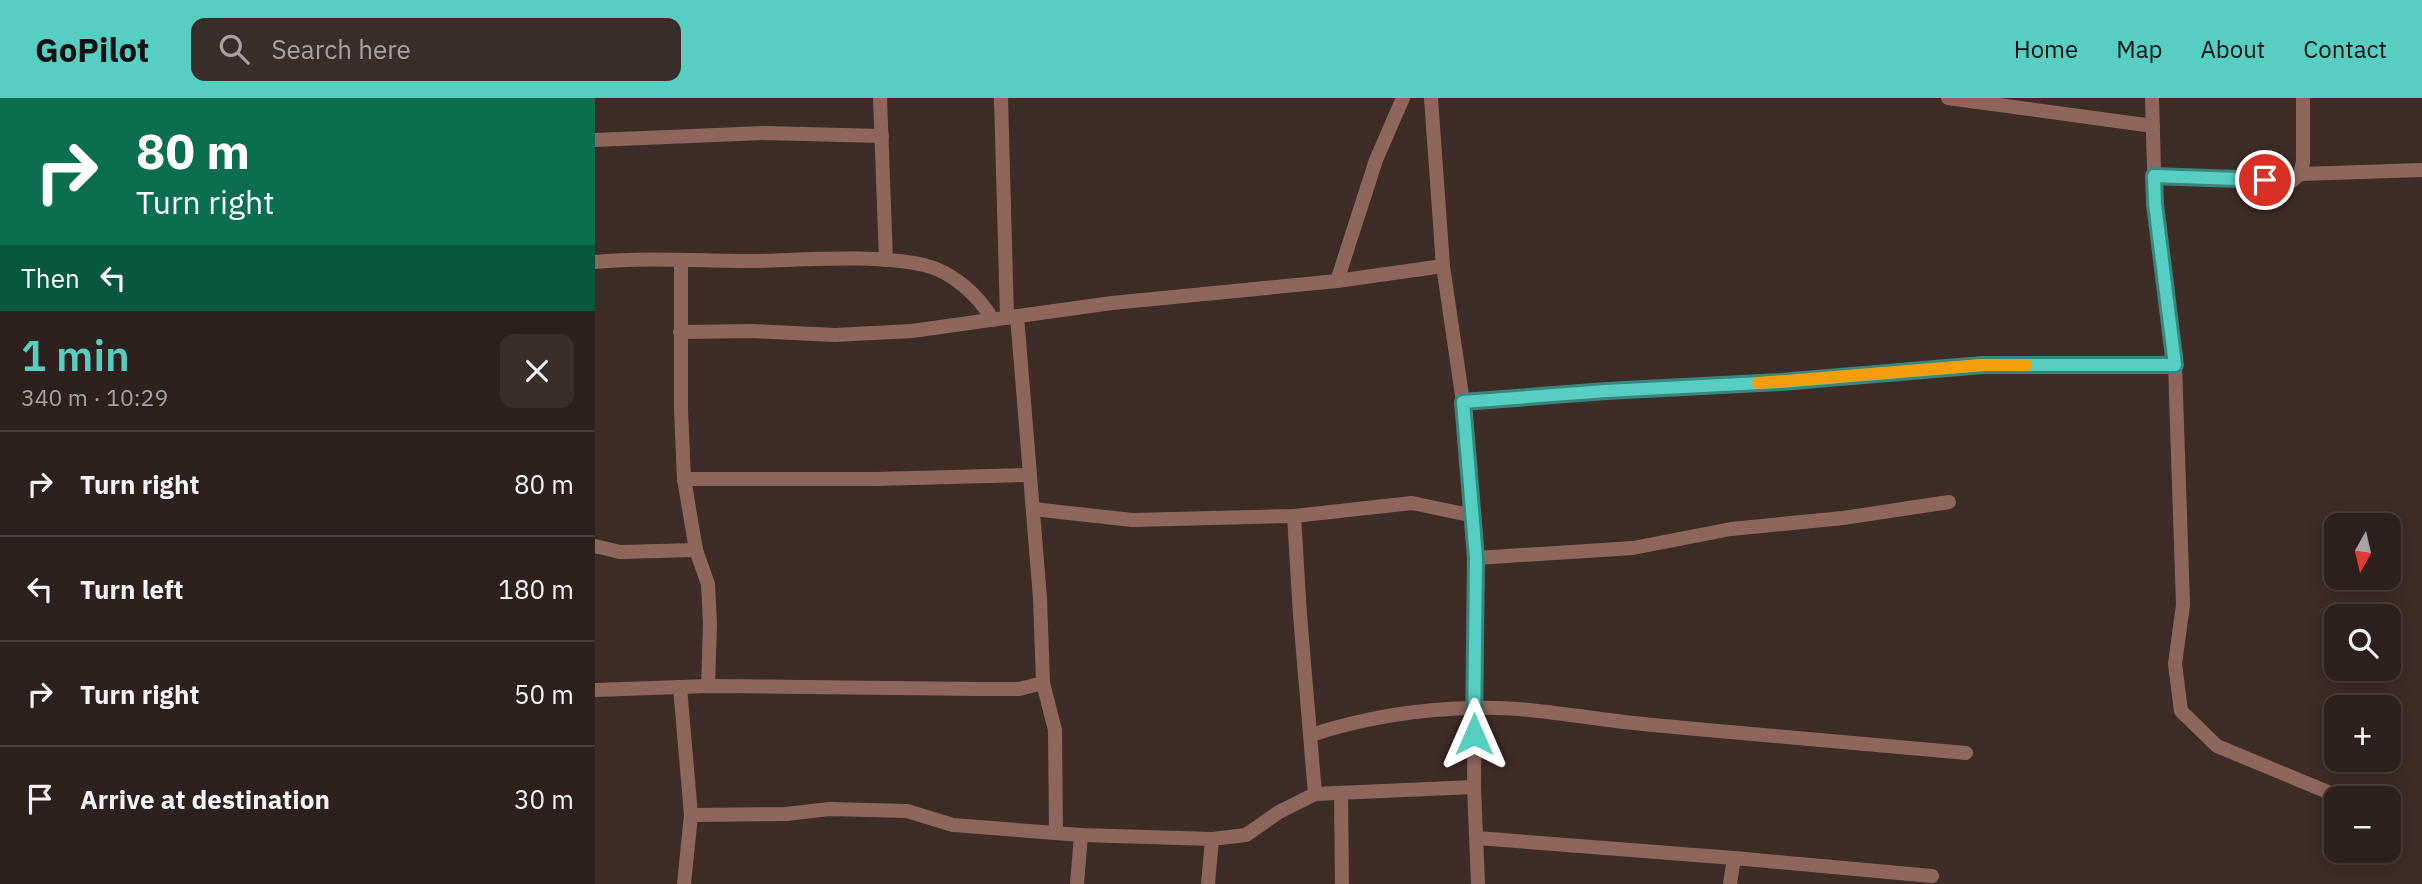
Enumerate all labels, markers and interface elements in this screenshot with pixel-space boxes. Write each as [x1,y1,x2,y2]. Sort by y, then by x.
search box [191,18,681,81]
text: GoPilot [35,28,149,71]
icon: search [215,30,253,68]
text: Search here [271,32,411,66]
text: Home [2014,33,2078,65]
text: Map [2116,33,2162,65]
text: About [2200,33,2265,65]
text: Contact [2303,33,2387,65]
text: 80 m [136,119,250,182]
icon: right [21,126,112,217]
pin [2235,150,2295,210]
icon: arrive [2246,161,2284,199]
text: Turn right [136,181,274,223]
icon: left [94,259,132,297]
text: Then [21,261,80,295]
text: 1 min [21,328,130,383]
button: close [500,334,574,408]
text: 340 m · 10:29 [21,382,168,412]
icon: right [21,465,59,503]
text: Turn right [80,467,199,501]
text: 80 m [514,467,574,501]
north arrow [2324,513,2401,590]
map controls [2324,513,2401,863]
icon: left [21,570,59,608]
text: Turn left [80,572,183,606]
text: 180 m [498,572,574,606]
button: search [2324,604,2401,681]
icon: right [21,675,59,713]
text: Turn right [80,677,199,711]
text: 50 m [514,677,574,711]
button: + [2324,695,2401,772]
position arrow [1437,697,1511,771]
icon: arrive [21,780,59,818]
text: Arrive at destination [80,782,330,816]
text: 30 m [514,782,574,816]
button: − [2324,786,2401,863]

